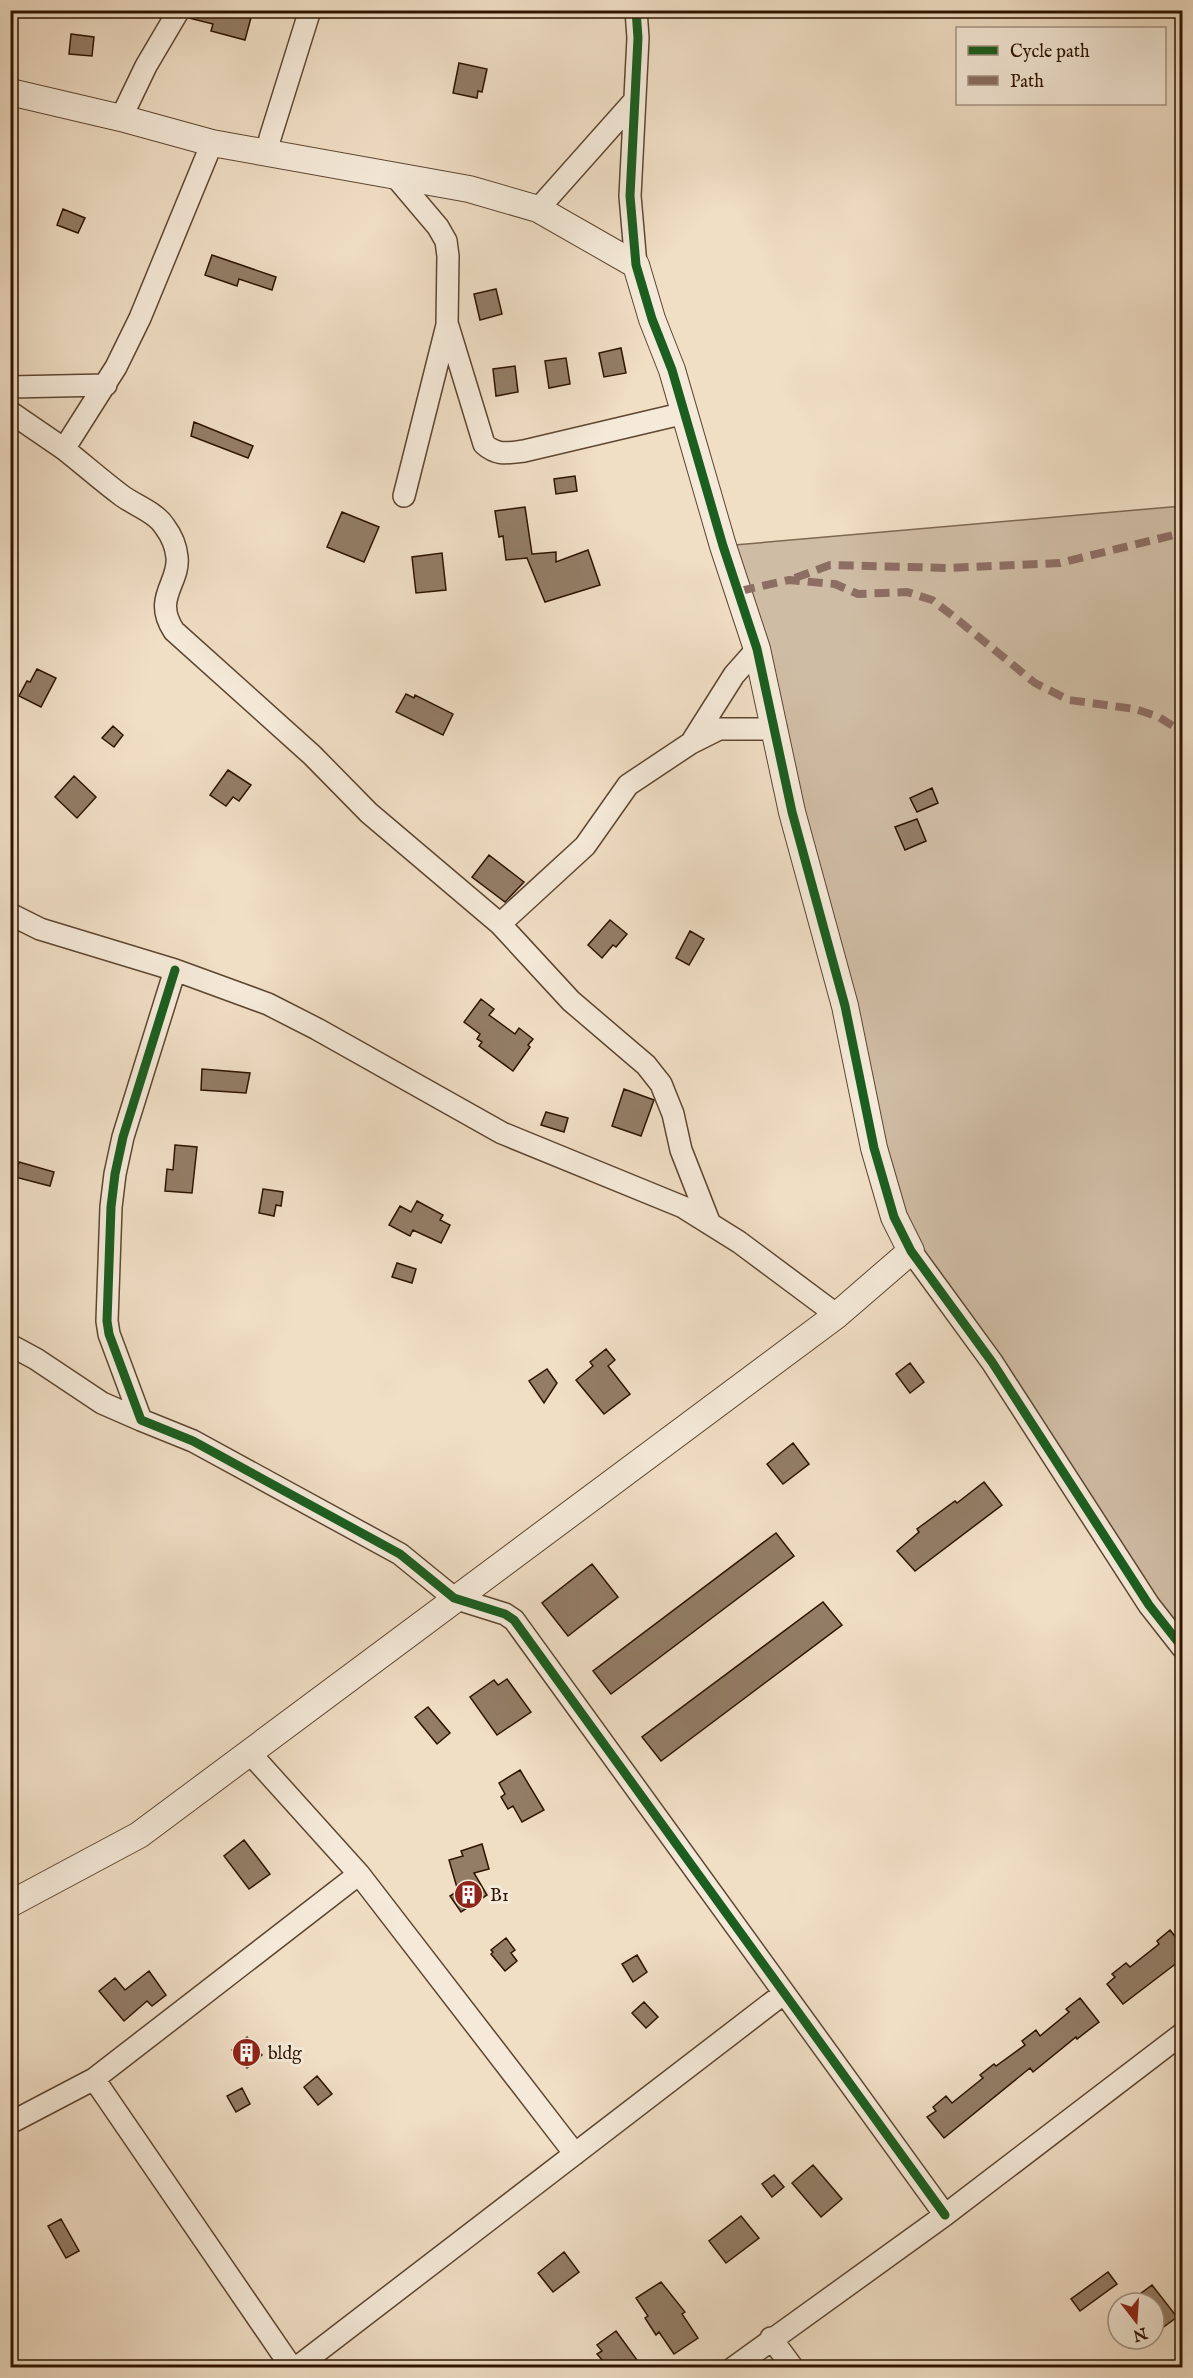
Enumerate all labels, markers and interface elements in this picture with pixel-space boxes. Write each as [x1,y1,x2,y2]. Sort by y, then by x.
legend [956,27,1166,105]
text: Cycle path [1010,41,1090,64]
text: Path [1010,71,1044,94]
building icon: B1 [453,1879,485,1911]
place label: B1 [490,1885,509,1908]
building icon: bldg [231,2037,263,2069]
place label: bldg [268,2043,302,2066]
north arrow [1106,2291,1166,2351]
text: N [1130,2322,1150,2345]

